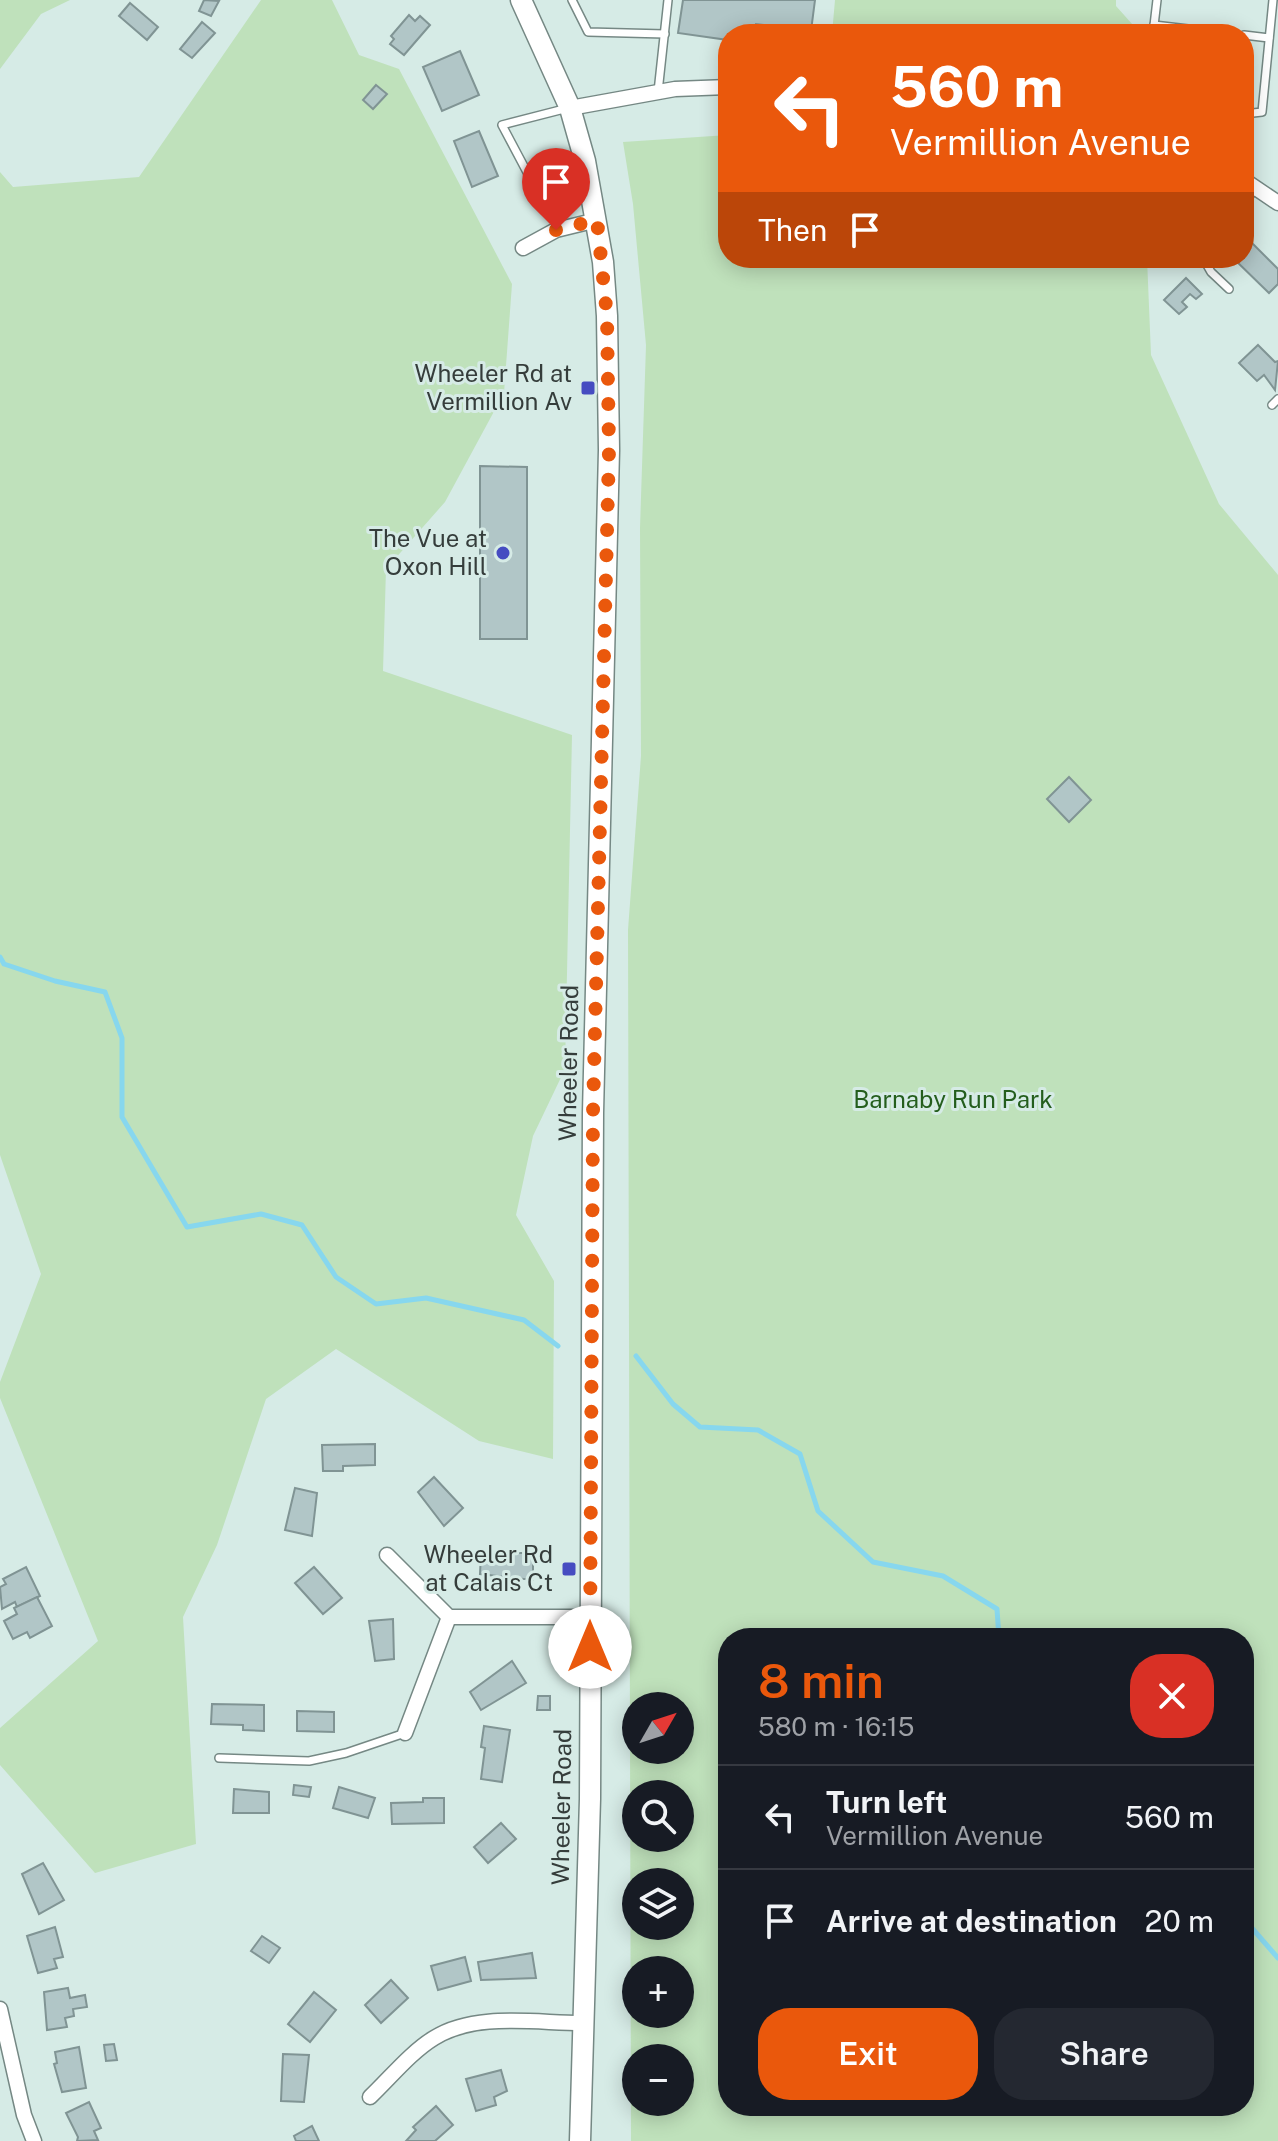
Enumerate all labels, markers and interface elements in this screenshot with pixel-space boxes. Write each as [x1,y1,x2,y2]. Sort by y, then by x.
text: 560 m [890,54,1063,120]
icon: left [758,56,862,160]
text: Vermillion Avenue [890,121,1191,163]
pin [522,148,590,230]
icon: arrive [534,160,578,204]
icon: arrive [843,208,887,252]
text: Then [758,212,827,248]
place label: Wheeler Rd at Vermillion Av [415,359,572,415]
marker: Wheeler Rd at Vermillion Av [579,379,597,397]
place label: The Vue at Oxon Hill [369,524,487,580]
marker: The Vue at Oxon Hill [494,544,512,562]
street label: Wheeler Road [553,985,583,1141]
park label: Barnaby Run Park [853,1085,1053,1113]
place label: Wheeler Rd at Calais Ct [423,1540,553,1596]
marker: Wheeler Rd at Calais Ct [560,1560,578,1578]
position arrow [548,1605,632,1689]
text: 8 min [758,1652,884,1709]
button: close [1130,1654,1214,1738]
north arrow [622,1692,694,1764]
map controls [622,1692,694,2116]
text: 580 m · 16:15 [758,1711,914,1742]
street label: Wheeler Road [546,1729,576,1885]
button: search [622,1780,694,1852]
text: Turn left [826,1784,947,1820]
icon: left [758,1795,802,1839]
text: 560 m [1125,1799,1214,1835]
text: Vermillion Avenue [826,1820,1043,1851]
button: layers [622,1868,694,1940]
icon: arrive [758,1899,802,1943]
text: Arrive at destination [826,1903,1117,1939]
text: 20 m [1145,1903,1214,1939]
button: + [622,1956,694,2028]
button: Exit [758,2008,978,2100]
button: Share [994,2008,1214,2100]
button: − [622,2044,694,2116]

